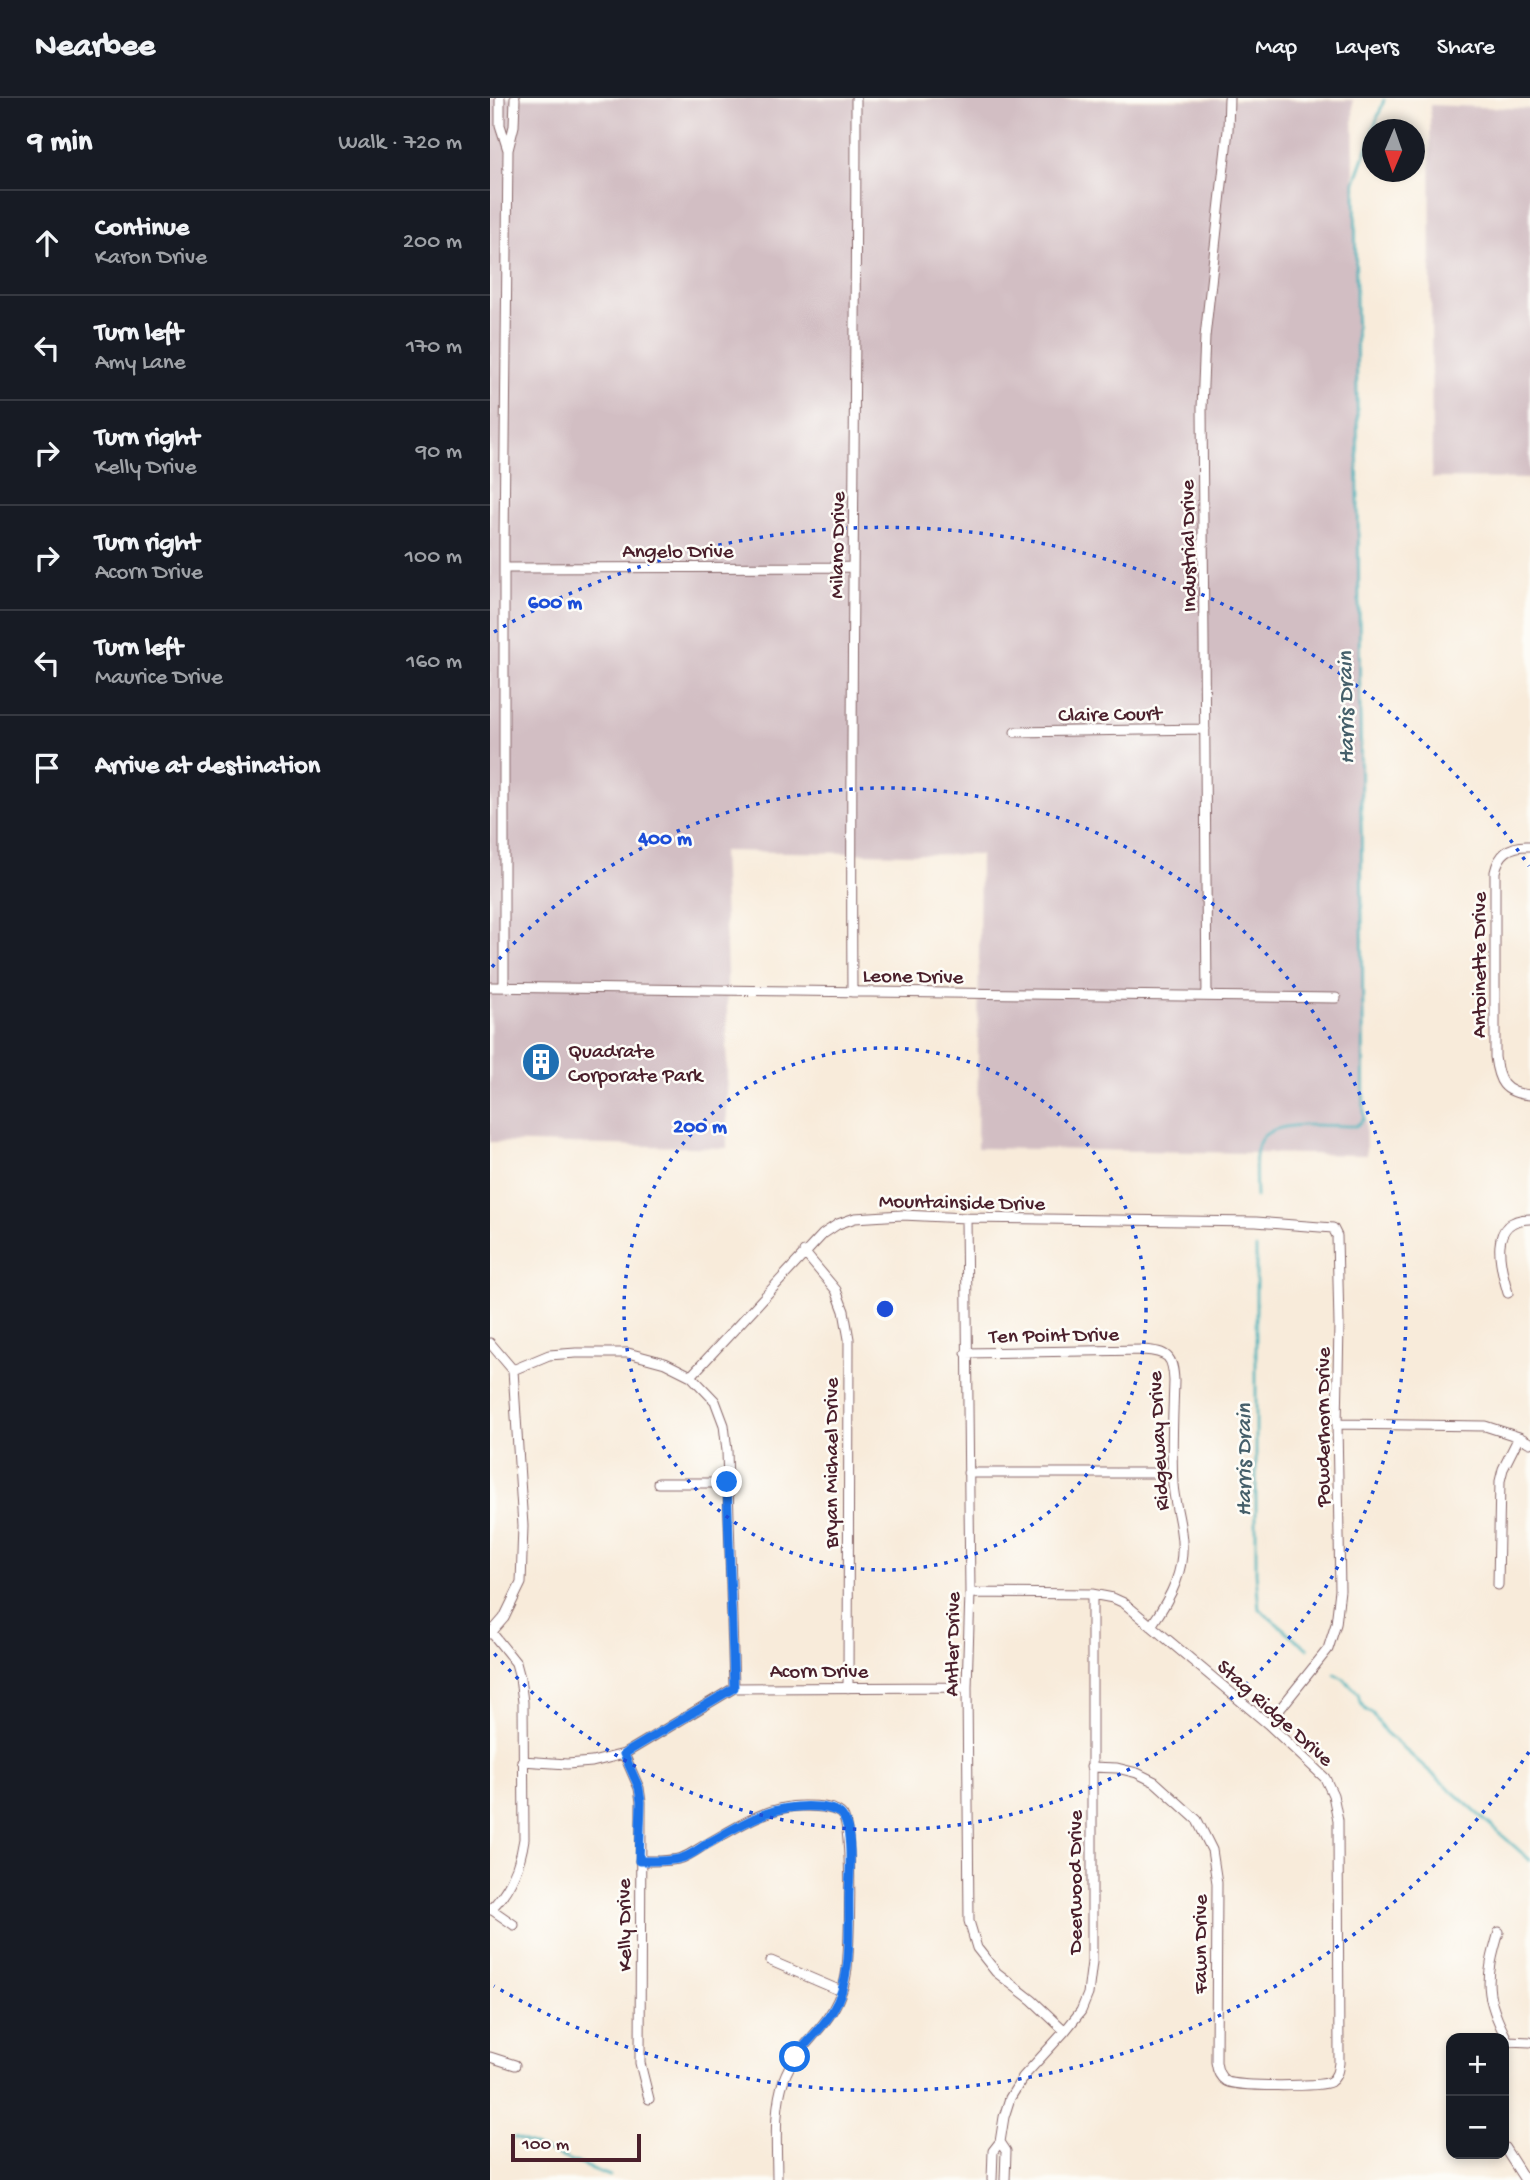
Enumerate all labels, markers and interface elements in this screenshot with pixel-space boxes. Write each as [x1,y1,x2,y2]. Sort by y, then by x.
text: Nearbee [35,29,155,67]
text: Map [1255,34,1297,63]
text: Layers [1335,34,1399,63]
text: Share [1437,34,1495,63]
north arrow [1362,119,1425,182]
text: 9 min [28,126,92,161]
text: Walk · 720 m [338,130,462,157]
text: Continue [95,214,189,245]
icon: ahead [28,224,66,262]
text: 200 m [403,229,462,256]
text: Karon Drive [95,245,207,272]
text: Turn left [95,319,183,350]
icon: left [28,329,66,367]
text: 170 m [406,334,462,361]
text: Amy Lane [95,350,186,377]
text: Turn right [95,424,199,455]
icon: right [28,434,66,472]
text: 90 m [416,439,462,466]
text: Kelly Drive [95,455,197,482]
street label: Industrial Drive [1177,478,1204,612]
street label: Milano Drive [826,490,853,599]
text: Turn right [95,529,199,560]
icon: right [28,539,66,577]
street label: Angelo Drive [622,541,735,566]
text: 100 m [405,544,462,571]
text: Acorn Drive [95,560,203,587]
text: 600 m [528,592,582,617]
text: Turn left [95,634,183,665]
icon: left [28,644,66,682]
text: 160 m [406,649,462,676]
water label: Harris Drain [1333,650,1362,765]
text: Maurice Drive [95,665,223,692]
street label: Claire Court [1058,703,1164,730]
icon: arrive [28,749,66,787]
text: Arrive at destination [95,752,320,783]
text: 400 m [637,828,692,853]
street label: Antoinette Drive [1469,891,1494,1038]
street label: Leone Drive [862,965,965,992]
building icon: Quadrate Corporate Park [520,1041,562,1083]
place label: Quadrate Corporate Park [568,1041,705,1090]
text: 200 m [673,1116,727,1141]
street label: Mountainside Drive [879,1191,1046,1218]
centre of rings [873,1297,897,1321]
street label: Ten Point Drive [988,1324,1121,1351]
street label: Powderhorn Drive [1313,1346,1338,1508]
street label: Ridgeway Drive [1144,1369,1177,1511]
street label: Bryan Michael Drive [821,1377,846,1549]
water label: Harris Drain [1232,1402,1259,1516]
route end [711,1466,742,1497]
street label: Antler Drive [941,1590,968,1697]
street label: Stag Ridge Drive [1210,1656,1338,1774]
street label: Acorn Drive [770,1661,869,1686]
street label: Deerwood Drive [1065,1809,1090,1956]
street label: Kelly Drive [613,1877,640,1972]
street label: Fawn Drive [1190,1893,1215,1995]
map controls [1446,2033,1509,2159]
button: + [1446,2033,1509,2096]
route start [779,2041,810,2072]
button: − [1446,2096,1509,2159]
scale bar [511,2131,640,2163]
text: 100 m [522,2134,569,2157]

